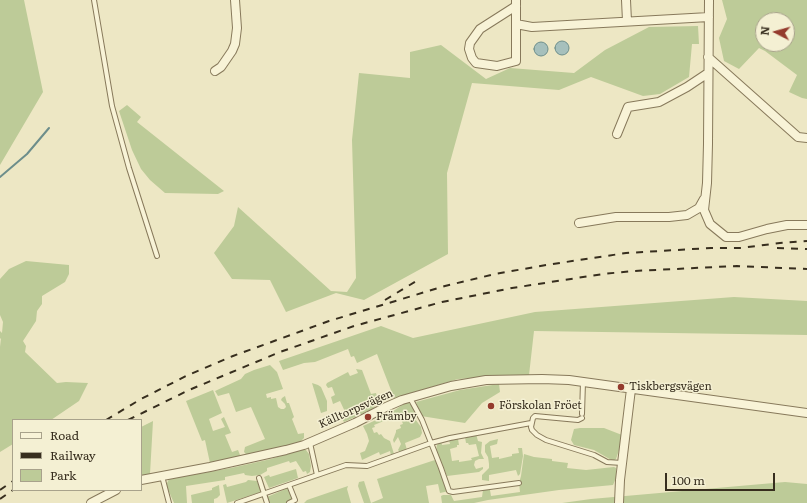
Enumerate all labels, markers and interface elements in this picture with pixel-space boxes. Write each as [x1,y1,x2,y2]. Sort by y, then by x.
north arrow [755,12,795,52]
text: N [756,25,772,36]
place label: Tiskbergsvägen [629,380,712,394]
marker: Tiskbergsvägen [616,382,626,392]
street label: Källtorpsvägen [317,387,395,431]
place label: Förskolan Fröet [499,399,582,413]
marker: Förskolan Fröet [486,401,496,411]
place label: Främby [376,410,417,424]
marker: Främby [363,412,373,422]
legend [12,419,142,491]
text: Road [50,426,79,444]
text: Railway [50,446,96,464]
scale bar [667,465,777,491]
text: Park [50,466,76,484]
text: 100 m [672,471,705,489]

